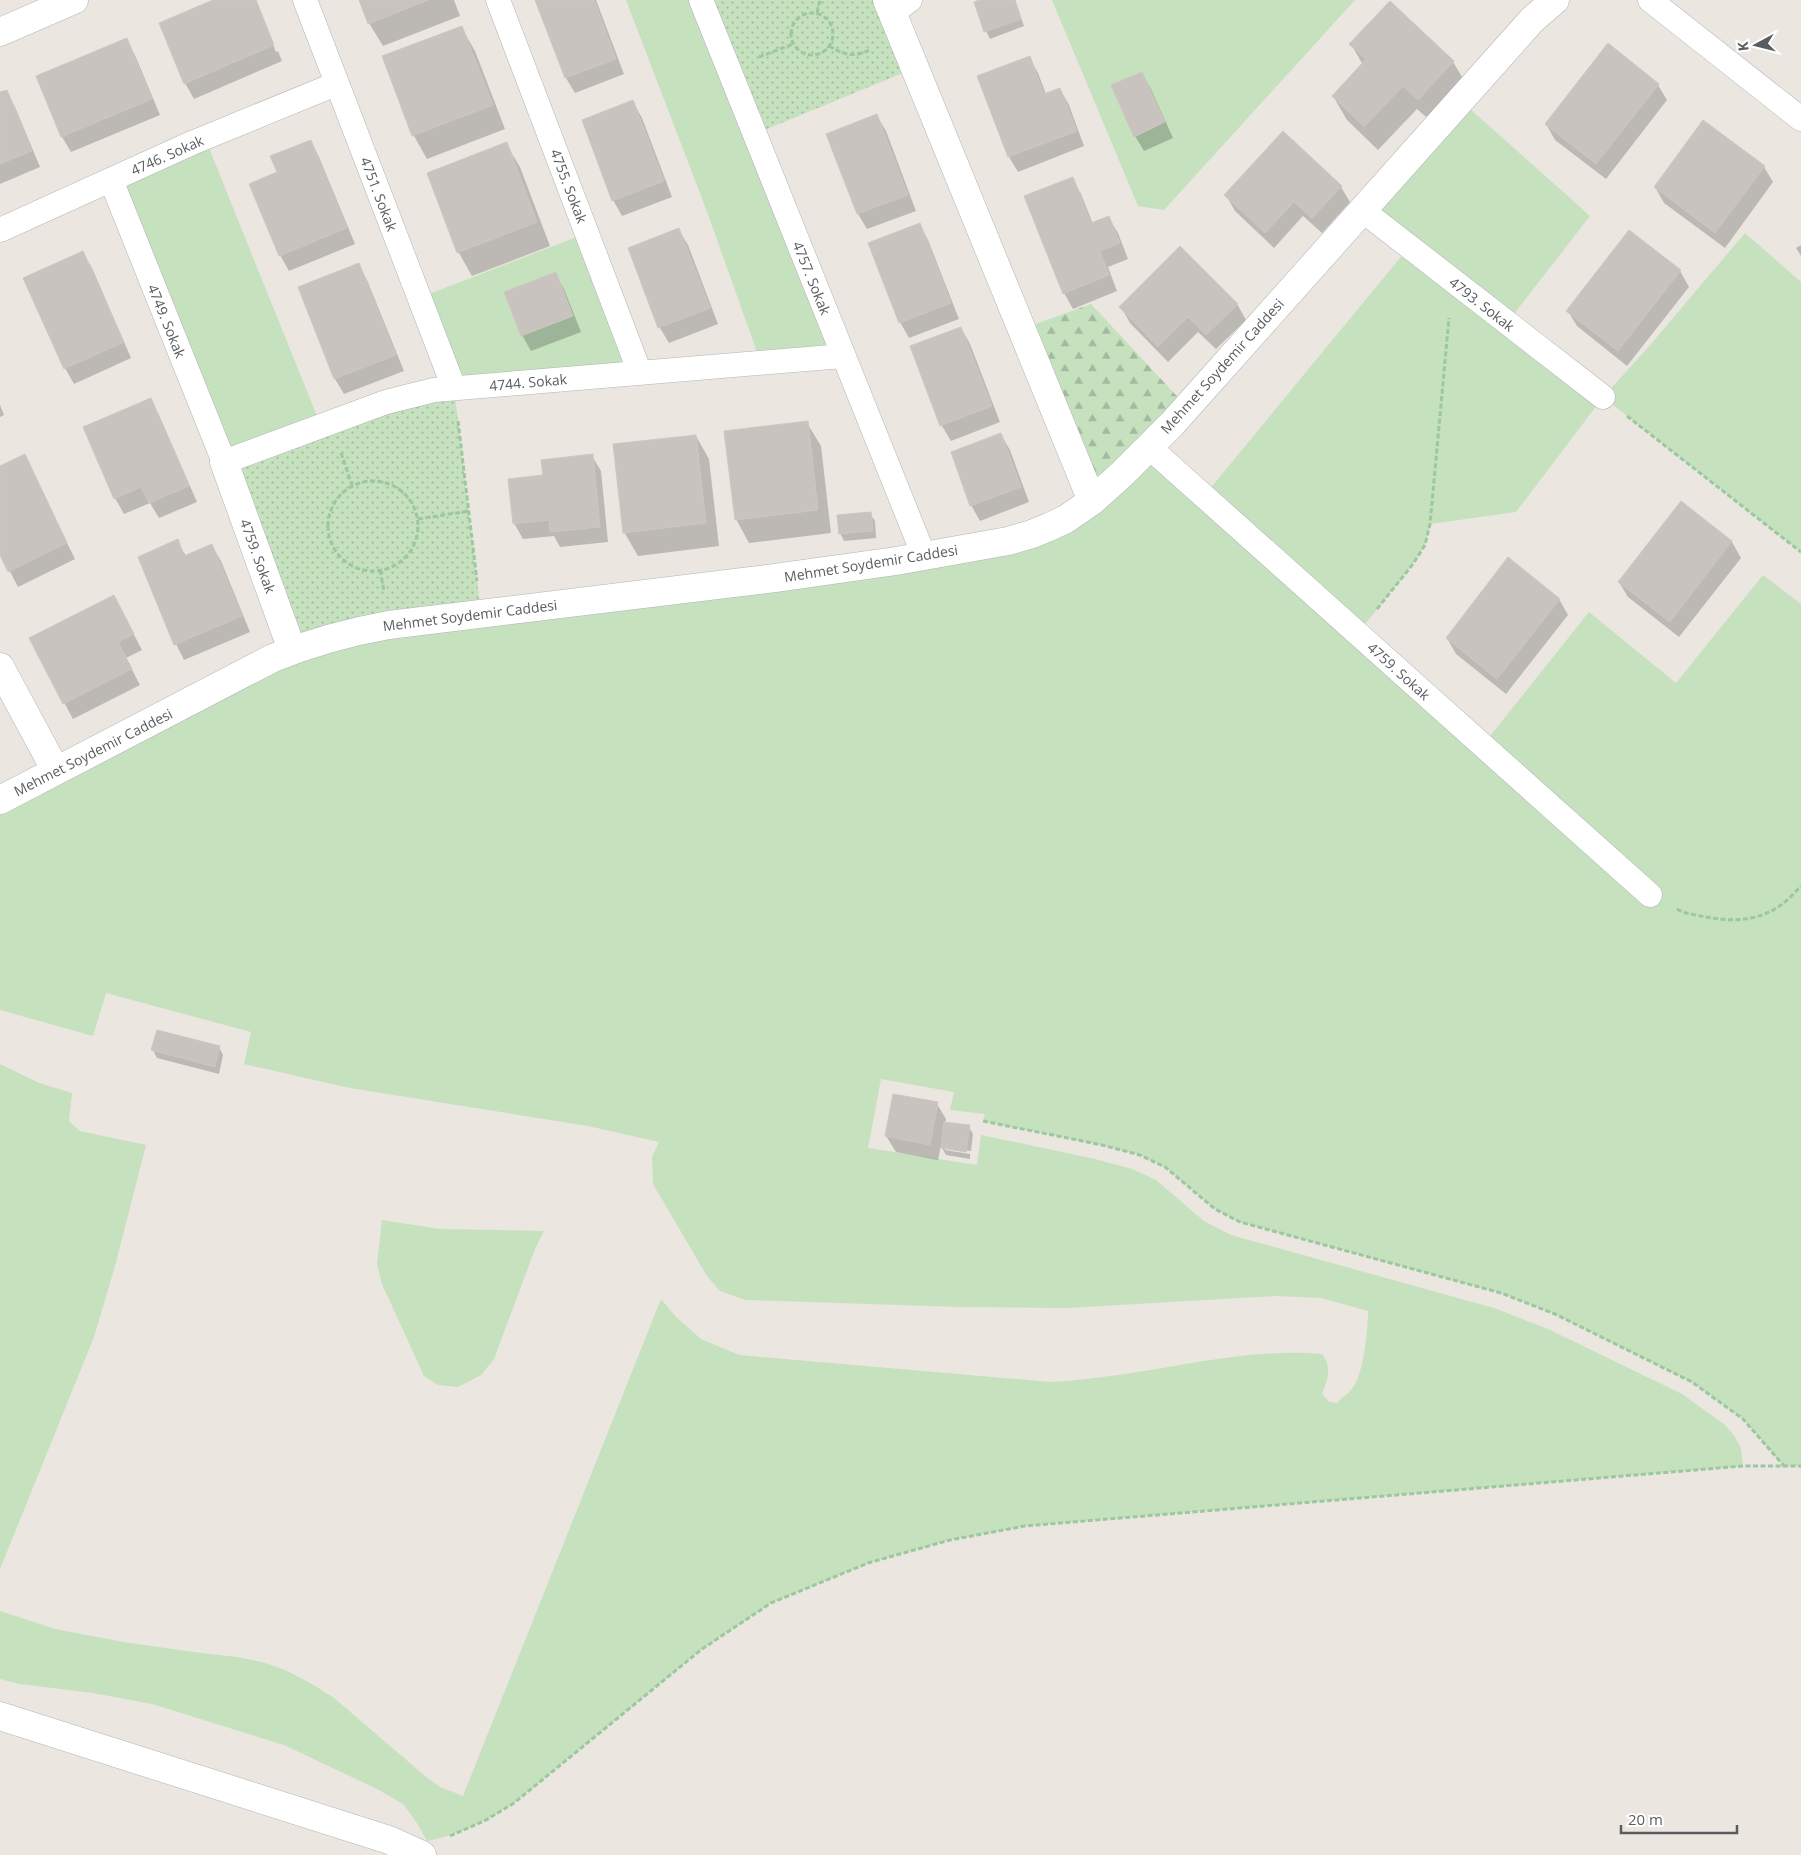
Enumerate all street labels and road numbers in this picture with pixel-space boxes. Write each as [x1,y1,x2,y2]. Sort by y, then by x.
street label: 4746. Sokak [128,130,207,180]
street label: 4755. Sokak [546,146,592,226]
street label: 4751. Sokak [356,154,402,234]
street label: 4757. Sokak [789,238,836,318]
street label: 4793. Sokak [1445,273,1519,336]
street label: 4749. Sokak [144,281,191,361]
street label: Mehmet Soydemir Caddesi [1156,294,1288,438]
street label: 4744. Sokak [488,369,568,395]
street label: 4759. Sokak [236,516,280,596]
street label: Mehmet Soydemir Caddesi [783,540,959,586]
street label: Mehmet Soydemir Caddesi [382,595,558,635]
street label: 4759. Sokak [1364,638,1435,705]
street label: Mehmet Soydemir Caddesi [10,704,176,800]

